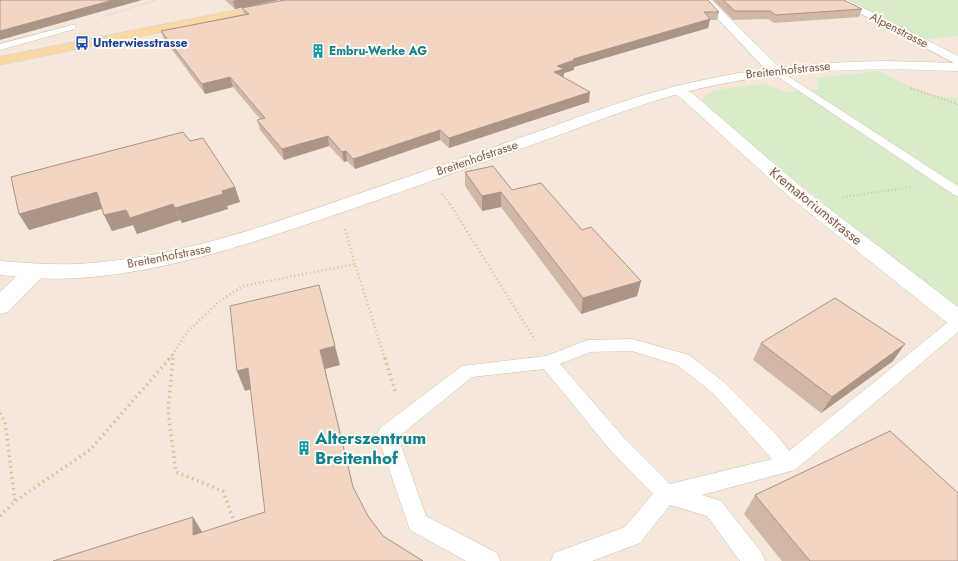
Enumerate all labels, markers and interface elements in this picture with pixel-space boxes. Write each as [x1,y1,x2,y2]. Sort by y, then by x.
street label: Alpenstrasse [867,8,931,52]
place label: Unterwiesstrasse [93,34,188,52]
bus stop icon: Unterwiesstrasse [74,35,90,51]
place label: Embru-Werke AG [329,42,427,60]
building icon: Embru-Werke AG [310,43,326,59]
street label: Breitenhofstrasse [745,57,831,83]
street label: Breitenhofstrasse [434,136,520,180]
street label: Krematoriumstrasse [765,162,867,250]
street label: Breitenhofstrasse [126,239,212,273]
place label: Alterszentrum Breitenhof [314,426,426,470]
building icon: Alterszentrum Breitenhof [296,440,312,456]

